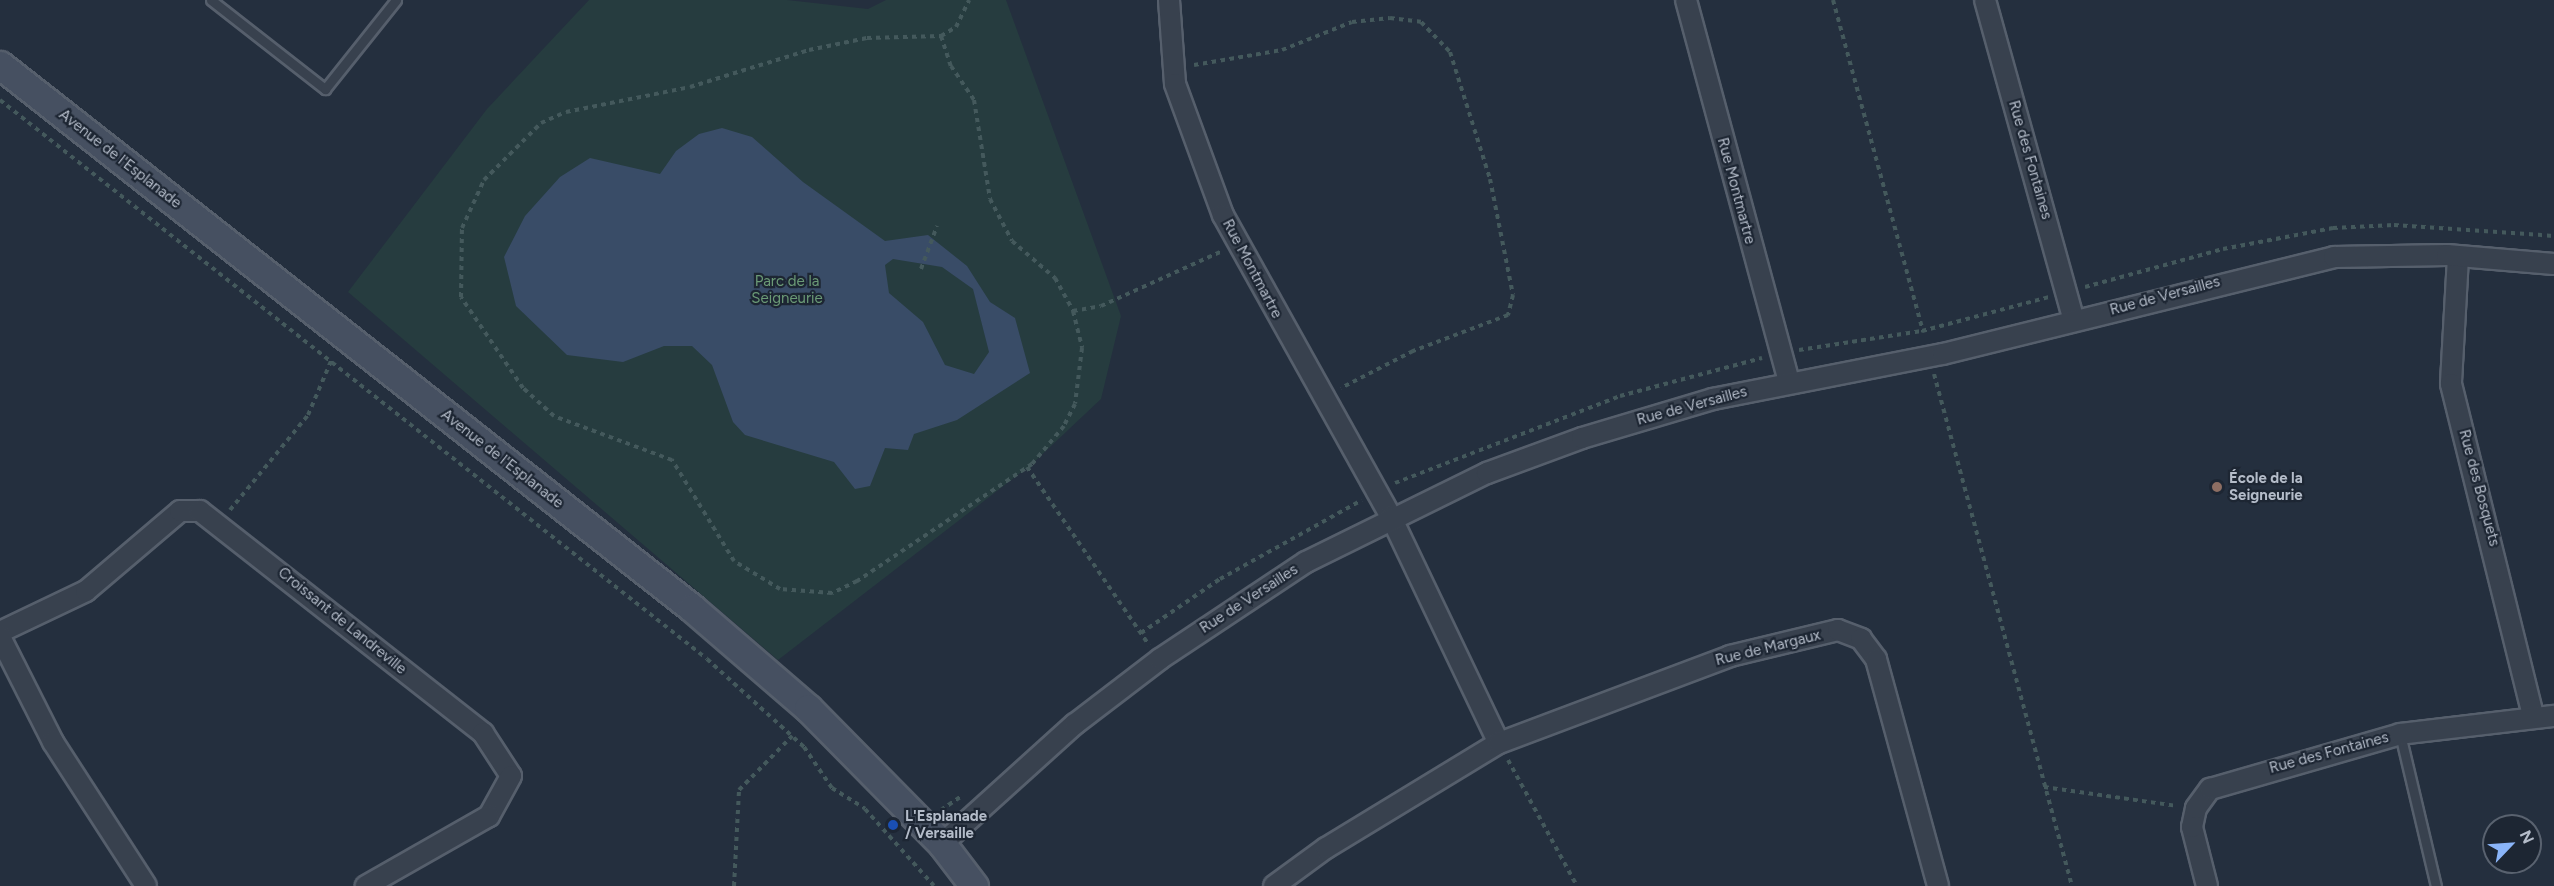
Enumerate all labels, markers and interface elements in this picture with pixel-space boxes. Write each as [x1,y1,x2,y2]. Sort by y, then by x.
street label: Rue des Fontaines [2004,99,2056,221]
street label: Avenue de l'Esplanade [55,106,185,212]
street label: Rue Montmartre [1713,136,1759,246]
street label: Rue Montmartre [1218,216,1286,322]
park label: Parc de la Seigneurie [751,272,823,307]
street label: Rue de Versailles [2108,273,2222,319]
street label: Rue de Versailles [1635,383,1749,429]
street label: Avenue de l'Esplanade [437,406,567,512]
street label: Rue des Bosquets [2455,428,2503,548]
place label: École de la Seigneurie [2229,469,2303,504]
marker: École de la Seigneurie [2210,480,2224,494]
street label: Rue de Versailles [1197,561,1301,637]
street label: Croissant de Landreville [274,564,410,678]
street label: Rue de Margaux [1714,626,1822,670]
street label: Rue des Fontaines [2267,728,2391,778]
place label: L'Esplanade / Versaille [905,807,987,842]
north arrow [2482,814,2542,874]
marker: L'Esplanade / Versaille [886,818,900,832]
text: N [2516,827,2538,847]

